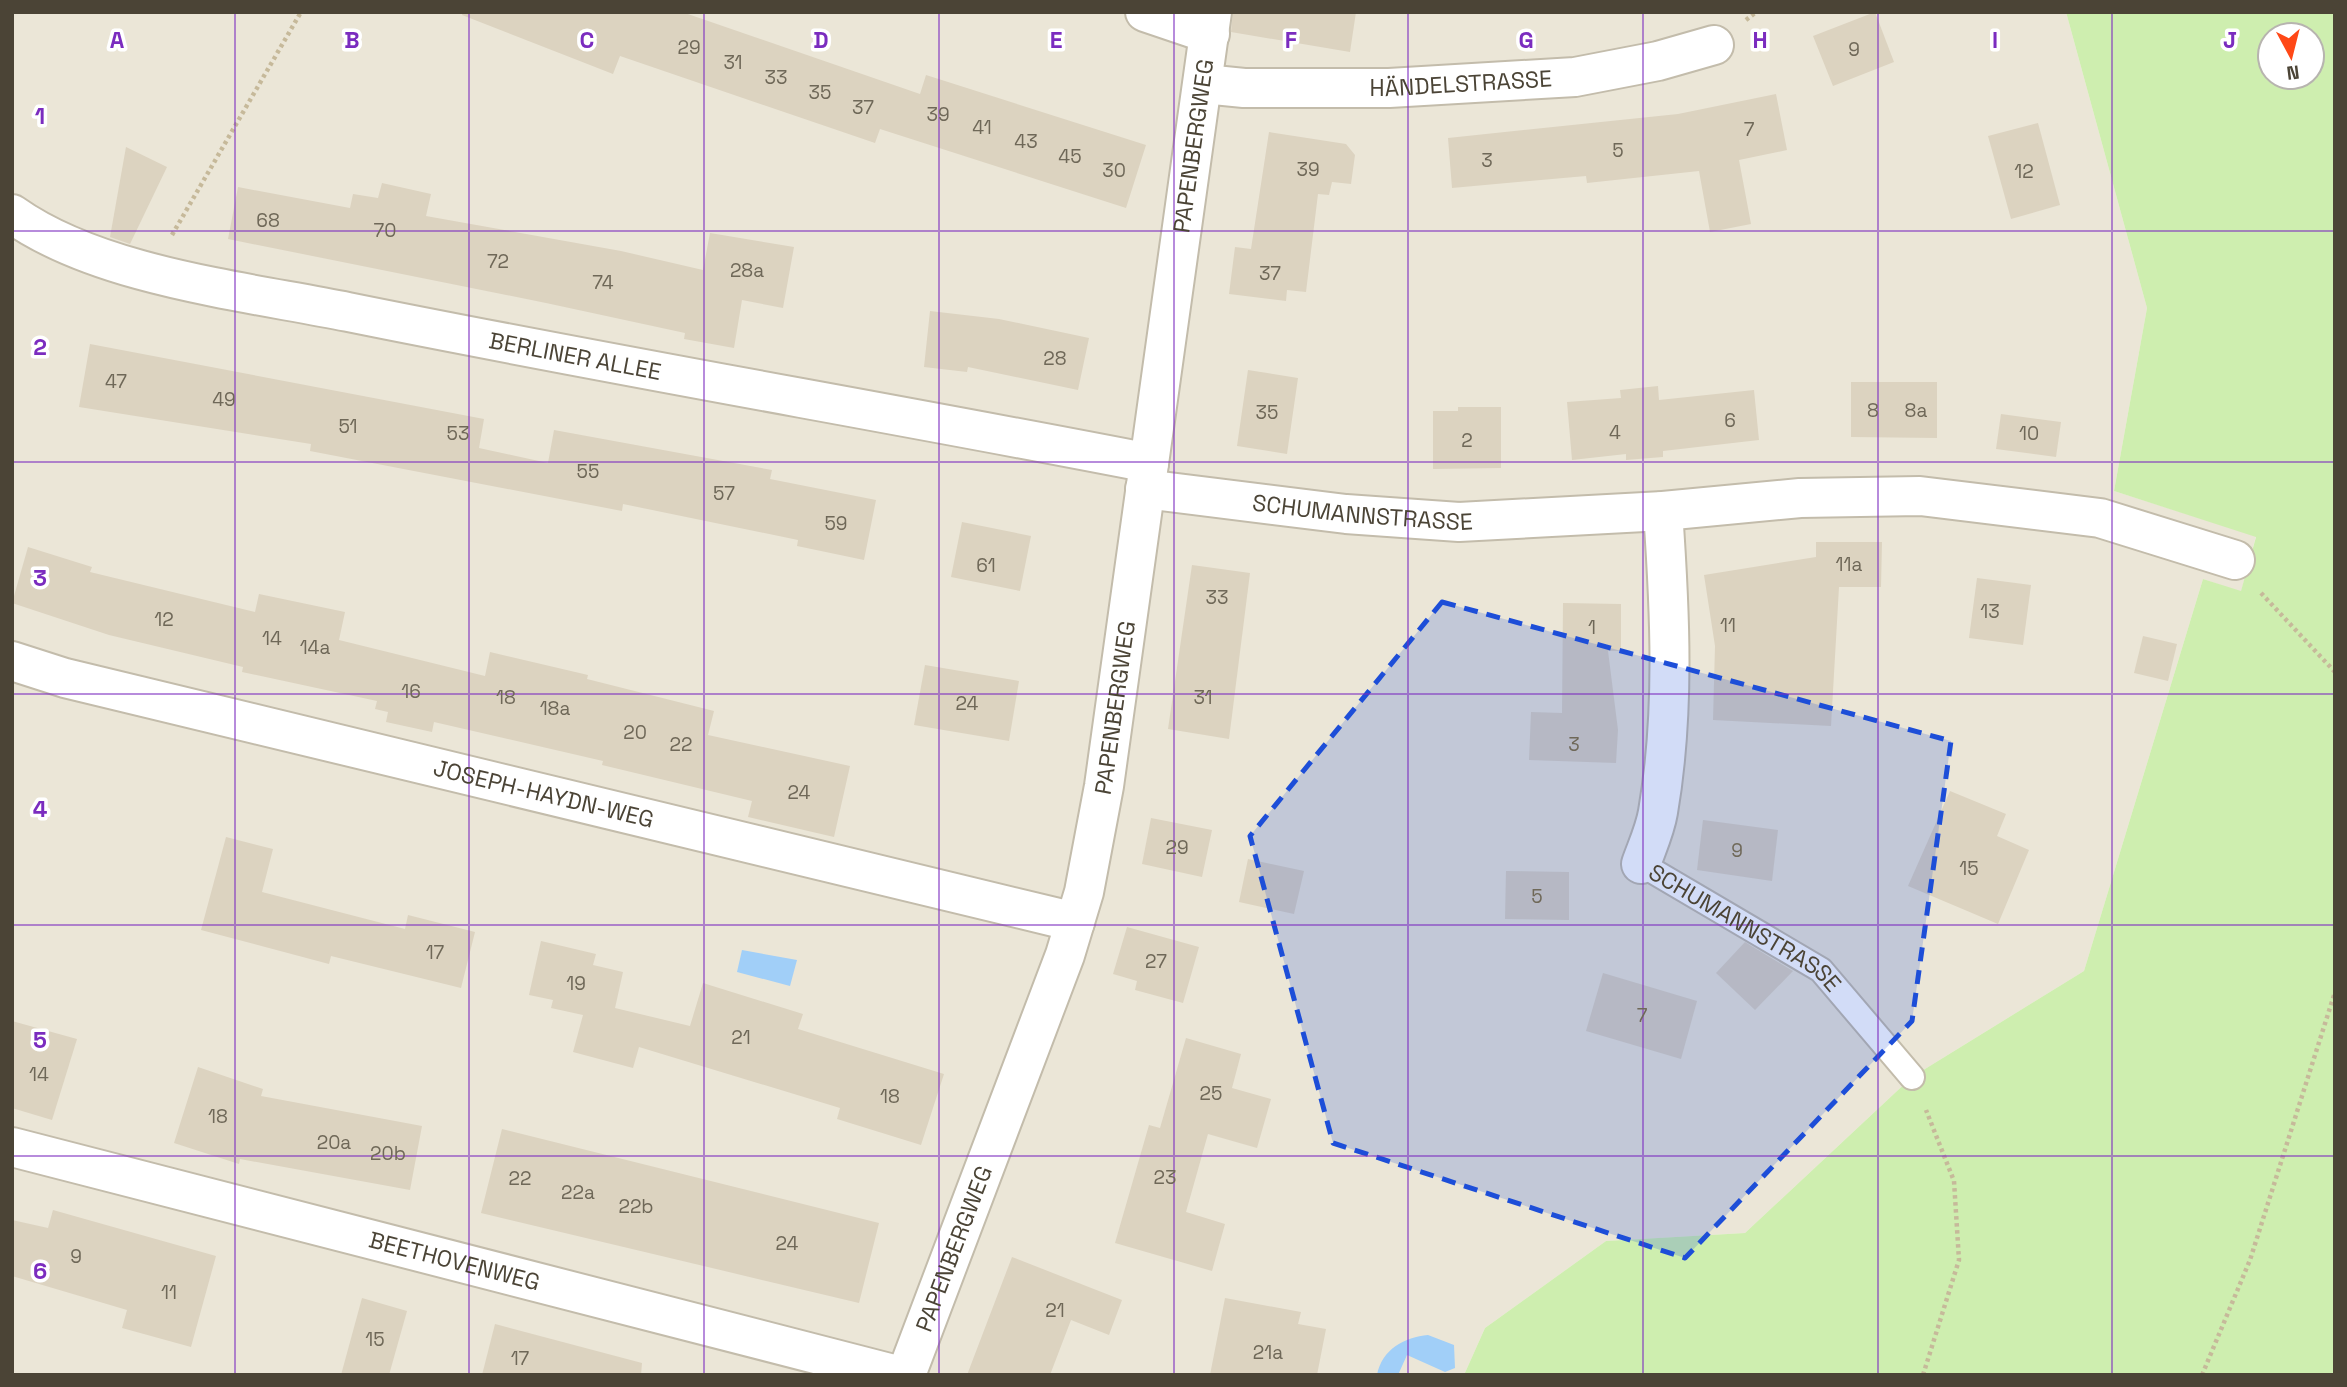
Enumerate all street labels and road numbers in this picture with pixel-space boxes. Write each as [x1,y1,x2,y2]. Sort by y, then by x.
street label: PAPENBERGWEG [1166,57,1220,235]
street label: HÄNDELSTRASSE [1369,63,1553,103]
street label: BERLINER ALLEE [486,325,664,387]
street label: SCHUMANNSTRASSE [1251,487,1474,537]
street label: PAPENBERGWEG [1088,619,1142,797]
street label: JOSEPH-HAYDN-WEG [430,753,657,835]
street label: SCHUMANNSTRASSE [1643,857,1848,998]
street label: PAPENBERGWEG [909,1162,999,1336]
street label: BEETHOVENWEG [366,1225,543,1297]

